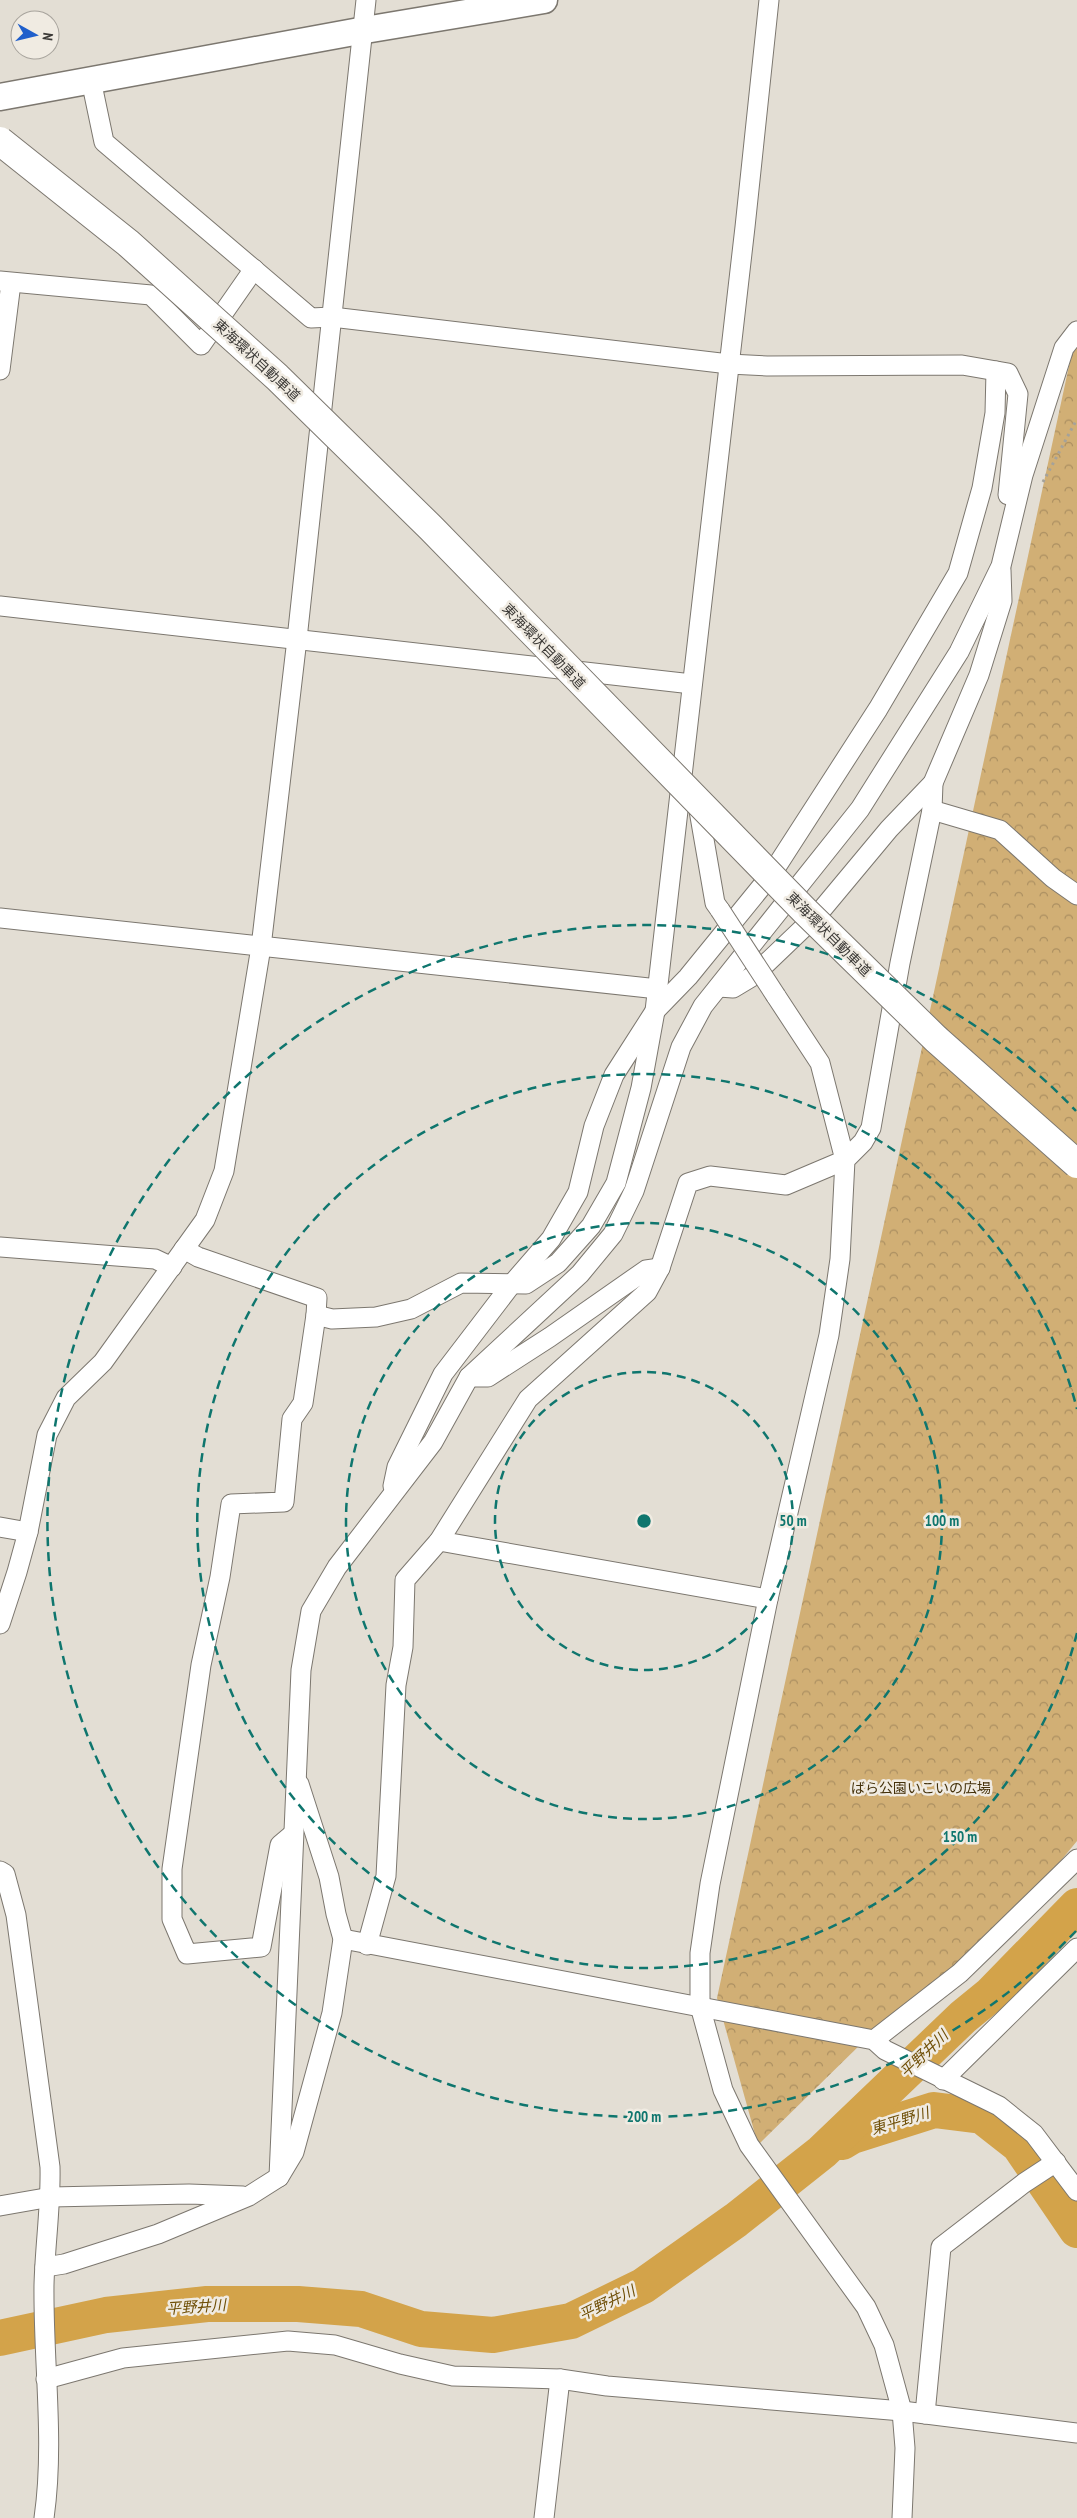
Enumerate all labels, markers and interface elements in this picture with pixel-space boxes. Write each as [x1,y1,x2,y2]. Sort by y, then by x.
north arrow [10,10,60,60]
text: N [38,32,57,42]
street label: 東海環状自動車道 [210,315,304,405]
street label: 東海環状自動車道 [499,599,589,693]
street label: 東海環状自動車道 [783,888,875,980]
text: 50 m [779,1511,807,1530]
text: 100 m [925,1511,959,1530]
centre of rings [635,1512,653,1530]
park label: ばら公園いこいの広場 [851,1779,991,1797]
text: 150 m [943,1827,977,1846]
water label: 平野井川 [895,2025,953,2081]
water label: 東平野川 [868,2102,933,2138]
text: 200 m [627,2107,661,2126]
water label: 平野井川 [576,2280,640,2324]
water label: 平野井川 [165,2295,229,2318]

